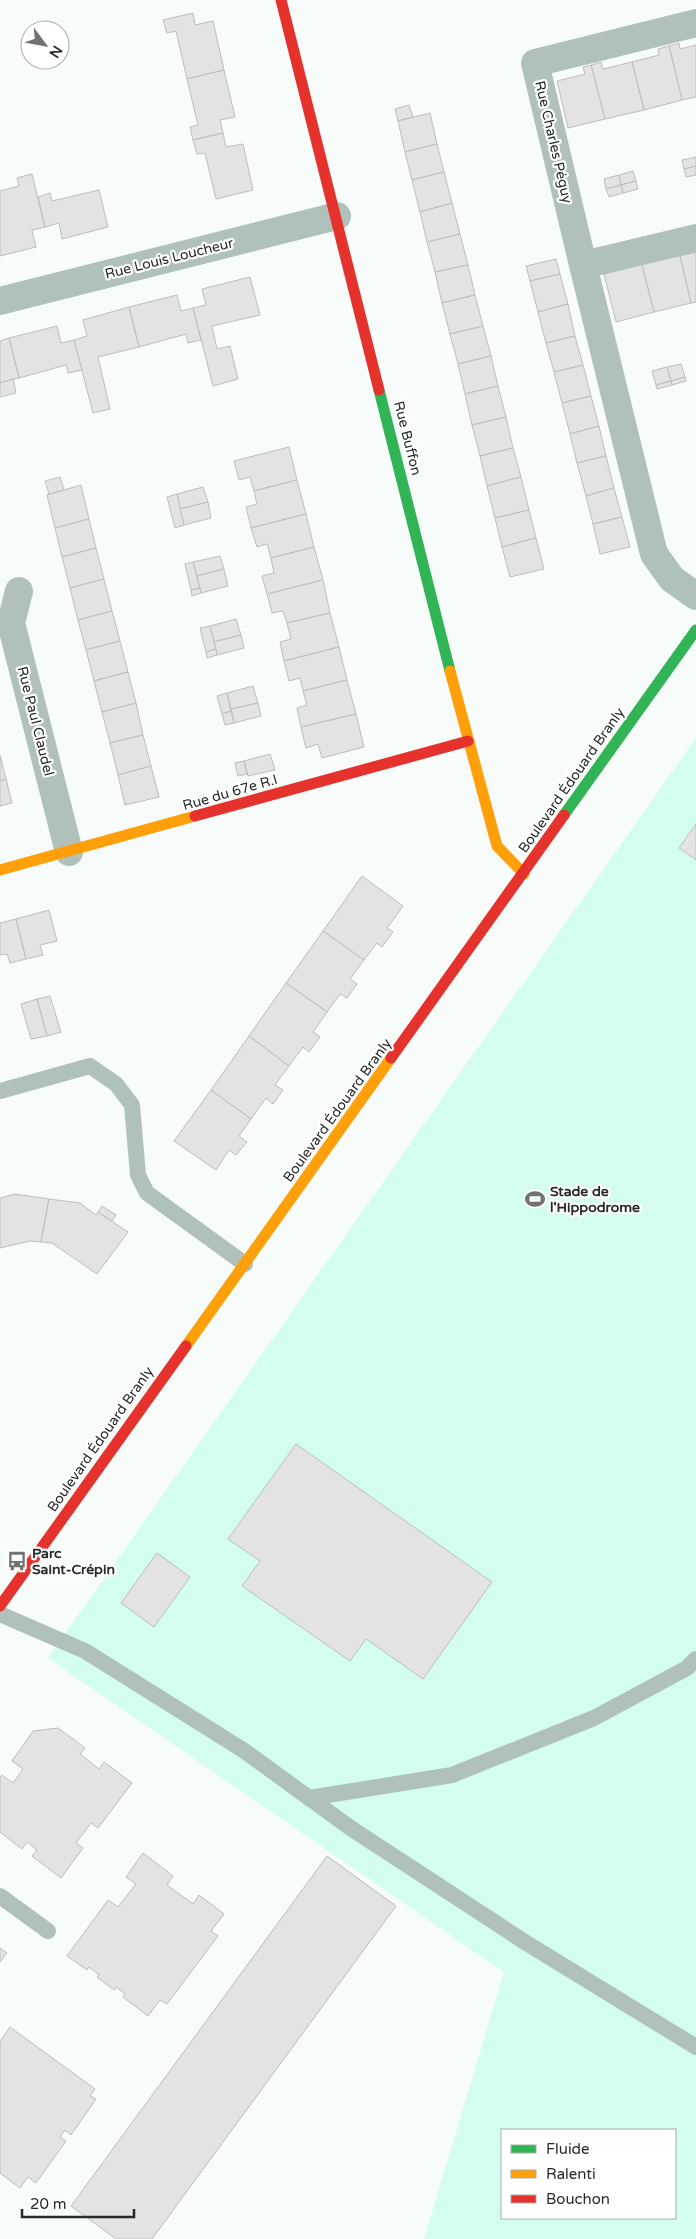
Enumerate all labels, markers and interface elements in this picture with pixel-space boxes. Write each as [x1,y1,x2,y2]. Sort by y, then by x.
north arrow [20,20,70,70]
text: N [45,42,66,61]
street label: Rue Charles Péguy [531,79,576,206]
street label: Rue Louis Loucheur [103,234,236,283]
street label: Rue Buffon [390,399,425,477]
street label: Rue Paul Claudel [14,665,57,778]
street label: Boulevard Édouard Branly [515,704,628,856]
street label: Rue du 67e R.I [181,771,279,814]
street label: Boulevard Édouard Branly [280,1035,395,1185]
place label: Stade de l'Hippodrome [550,1183,640,1216]
sports icon: Stade de l'Hippodrome [524,1188,546,1210]
street label: Boulevard Édouard Branly [44,1363,157,1515]
place label: Parc Saint-Crépin [32,1545,115,1578]
bus stop icon: Parc Saint-Crépin [6,1550,28,1572]
legend [501,2129,676,2219]
text: Fluide [546,2140,590,2158]
text: Ralenti [546,2165,596,2183]
scale bar [22,2186,135,2218]
text: Bouchon [546,2190,610,2208]
text: 20 m [30,2195,67,2213]

